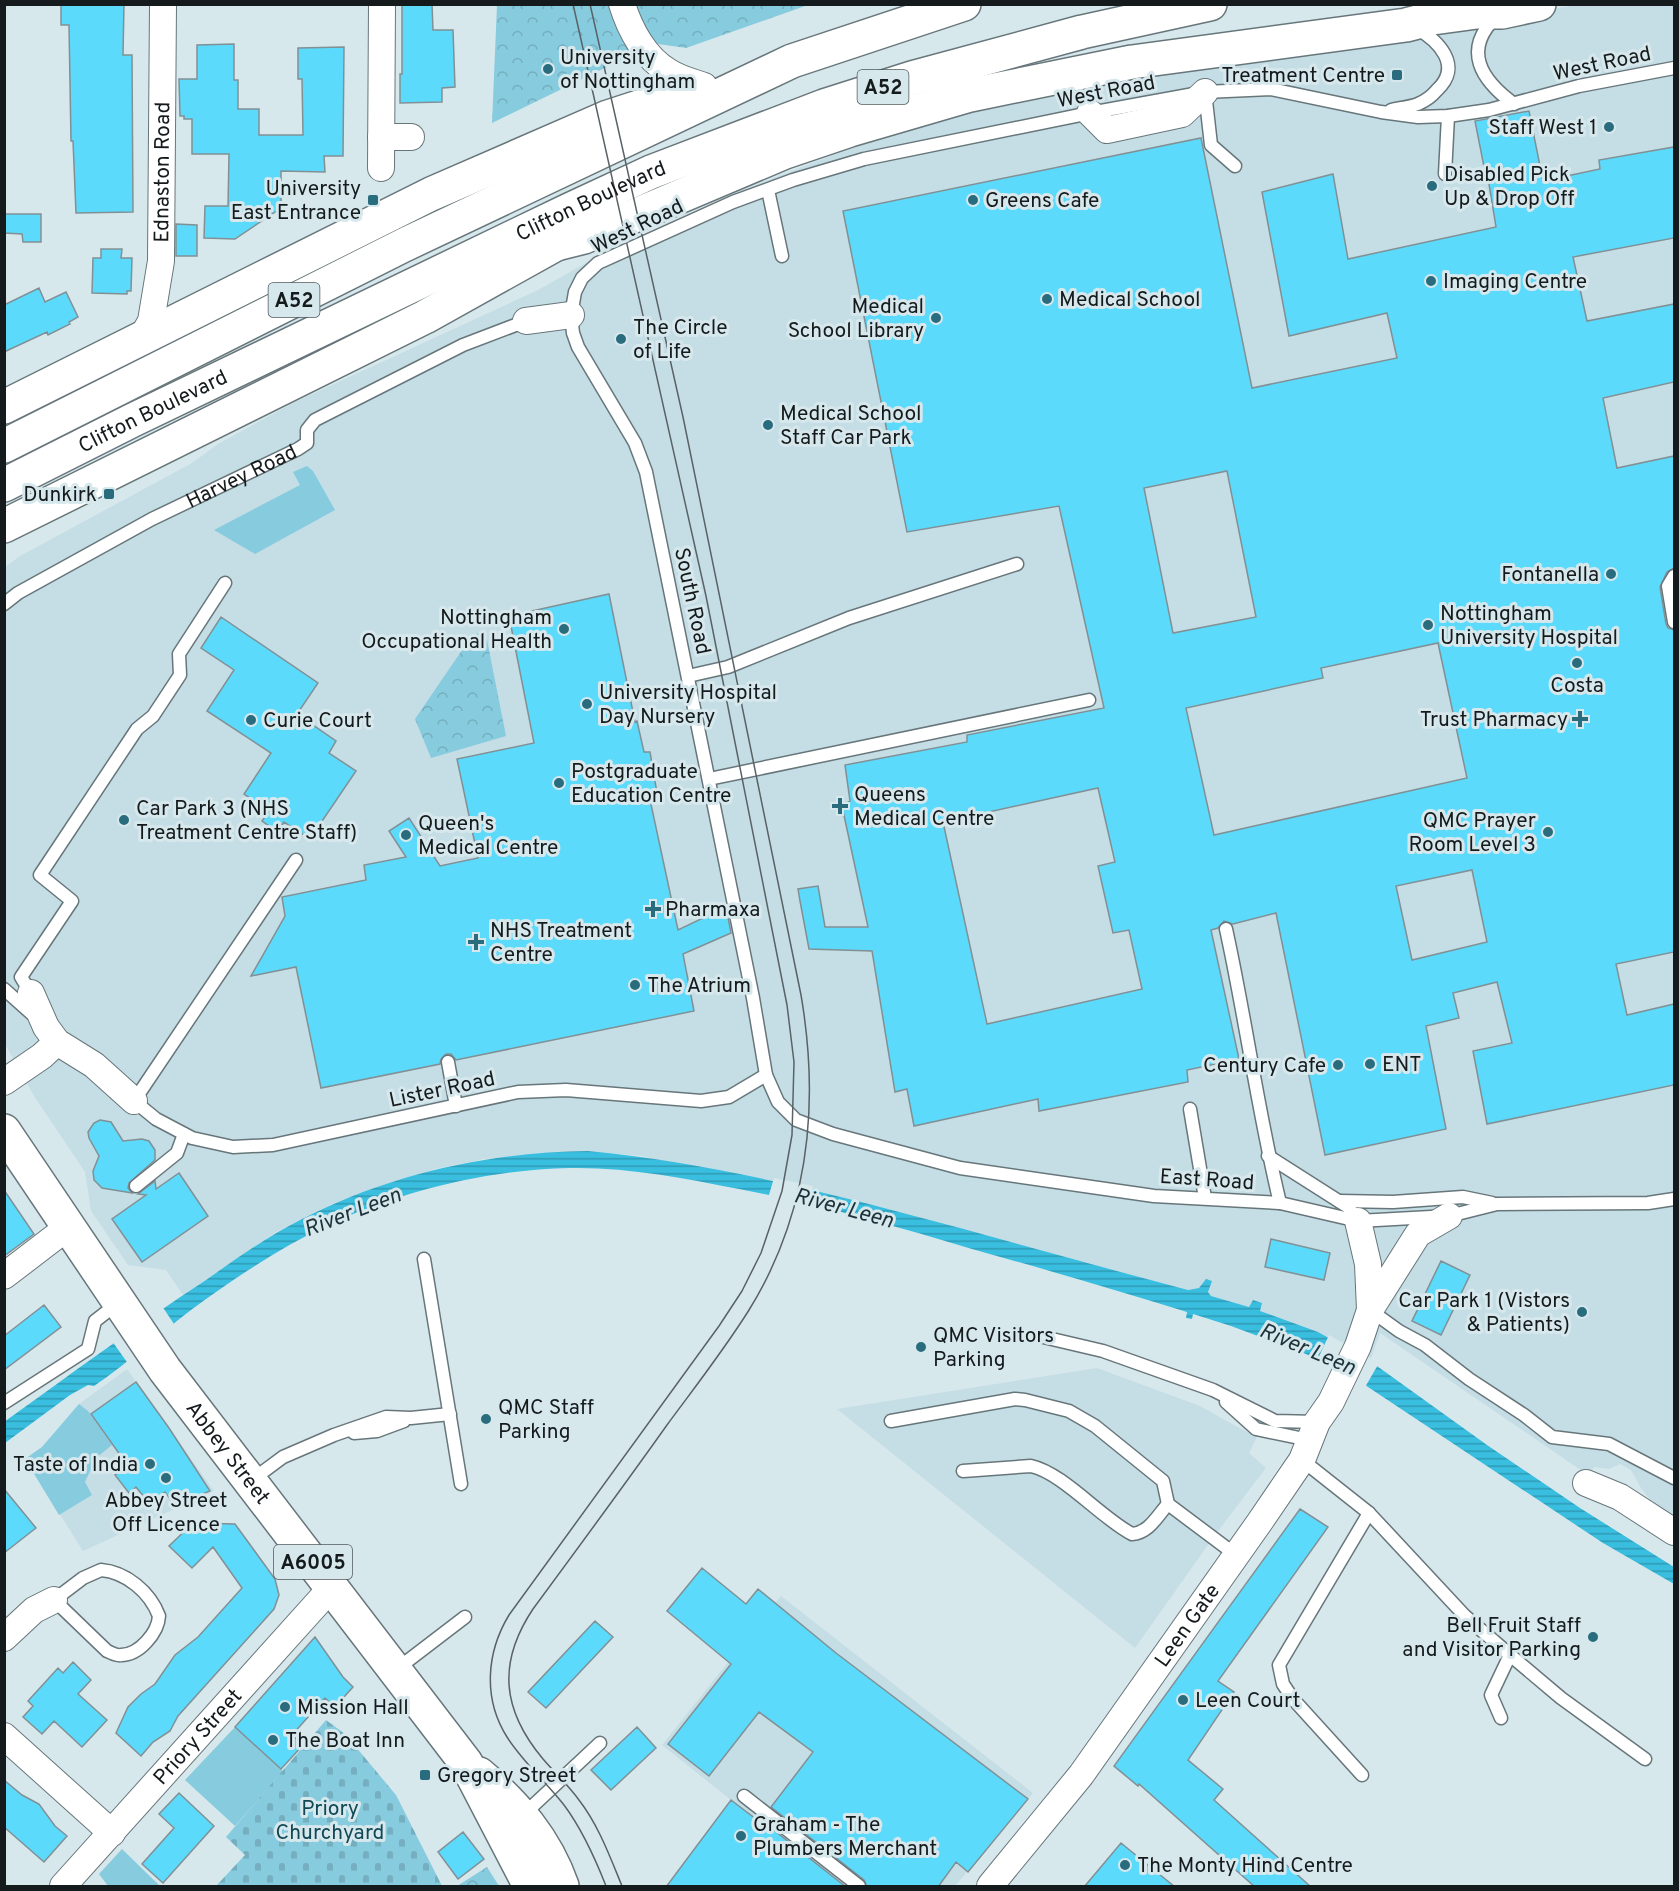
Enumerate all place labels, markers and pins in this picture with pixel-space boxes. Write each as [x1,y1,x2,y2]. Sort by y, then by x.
place label: University of Nottingham [560,45,695,96]
marker: University of Nottingham [541,62,555,76]
place label: Treatment Centre [1221,63,1385,90]
marker: Treatment Centre [1390,68,1404,82]
place label: Staff West 1 [1489,115,1597,142]
marker: Staff West 1 [1602,120,1616,134]
place label: Disabled Pick Up & Drop Off [1444,162,1574,213]
place label: University East Entrance [231,176,361,227]
marker: Disabled Pick Up & Drop Off [1425,179,1439,193]
place label: Greens Cafe [985,188,1099,215]
marker: University East Entrance [366,193,380,207]
marker: Greens Cafe [966,193,980,207]
place label: Imaging Centre [1443,269,1587,296]
marker: Imaging Centre [1424,274,1438,288]
place label: Medical School [1059,287,1201,314]
marker: Medical School [1040,292,1054,306]
place label: Medical School Library [788,294,924,345]
marker: Medical School Library [929,311,943,325]
place label: The Circle of Life [633,315,727,366]
marker: The Circle of Life [614,332,628,346]
place label: Medical School Staff Car Park [780,401,922,452]
marker: Medical School Staff Car Park [761,418,775,432]
place label: Dunkirk [23,482,97,509]
marker: Dunkirk [102,487,116,501]
place label: Fontanella [1501,562,1599,589]
marker: Fontanella [1604,567,1618,581]
place label: Nottingham University Hospital [1440,601,1618,652]
place label: Nottingham Occupational Health [361,605,552,656]
marker: Nottingham University Hospital [1421,618,1435,632]
marker: Nottingham Occupational Health [557,622,571,636]
marker: Costa [1570,656,1584,670]
place label: Costa [1550,673,1604,700]
place label: University Hospital Day Nursery [599,680,777,731]
marker: University Hospital Day Nursery [580,697,594,711]
place label: Trust Pharmacy [1420,707,1568,734]
place label: Curie Court [263,708,372,735]
marker: Trust Pharmacy [1573,712,1587,726]
marker: Curie Court [244,713,258,727]
place label: Postgraduate Education Centre [571,759,731,810]
marker: Postgraduate Education Centre [552,776,566,790]
place label: Queens Medical Centre [854,782,994,833]
place label: Car Park 3 (NHS Treatment Centre Staff) [136,796,357,847]
marker: Queens Medical Centre [831,797,849,815]
place label: QMC Prayer Room Level 3 [1409,808,1536,859]
place label: Queen's Medical Centre [418,811,558,862]
marker: Car Park 3 (NHS Treatment Centre Staff) [117,813,131,827]
marker: QMC Prayer Room Level 3 [1541,825,1555,839]
marker: Queen's Medical Centre [399,828,413,842]
place label: Pharmaxa [665,897,760,924]
marker: Pharmaxa [646,902,660,916]
place label: NHS Treatment Centre [490,918,632,969]
marker: NHS Treatment Centre [467,933,485,951]
place label: The Atrium [647,973,751,1000]
marker: The Atrium [628,978,642,992]
place label: ENT [1382,1052,1421,1079]
place label: Century Cafe [1203,1053,1326,1080]
marker: ENT [1363,1057,1377,1071]
marker: Century Cafe [1331,1058,1345,1072]
place label: Car Park 1 (Vistors & Patients) [1398,1288,1570,1339]
marker: Car Park 1 (Vistors & Patients) [1575,1305,1589,1319]
place label: QMC Visitors Parking [933,1323,1054,1374]
marker: QMC Visitors Parking [914,1340,928,1354]
place label: QMC Staff Parking [498,1395,594,1446]
marker: QMC Staff Parking [479,1412,493,1426]
place label: Taste of India [13,1452,138,1479]
marker: Taste of India [143,1457,157,1471]
marker: Abbey Street Off Licence [159,1471,173,1485]
place label: Abbey Street Off Licence [105,1488,227,1539]
place label: Bell Fruit Staff and Visitor Parking [1402,1613,1581,1664]
marker: Bell Fruit Staff and Visitor Parking [1586,1630,1600,1644]
place label: Leen Court [1195,1688,1300,1715]
marker: Leen Court [1176,1693,1190,1707]
place label: Mission Hall [297,1695,409,1722]
marker: Mission Hall [278,1700,292,1714]
place label: The Boat Inn [285,1728,405,1755]
marker: The Boat Inn [266,1733,280,1747]
place label: Gregory Street [437,1763,576,1790]
marker: Gregory Street [418,1768,432,1782]
place label: Graham - The Plumbers Merchant [753,1812,937,1863]
marker: Graham - The Plumbers Merchant [734,1829,748,1843]
place label: The Monty Hind Centre [1137,1853,1353,1880]
marker: The Monty Hind Centre [1118,1858,1132,1872]

